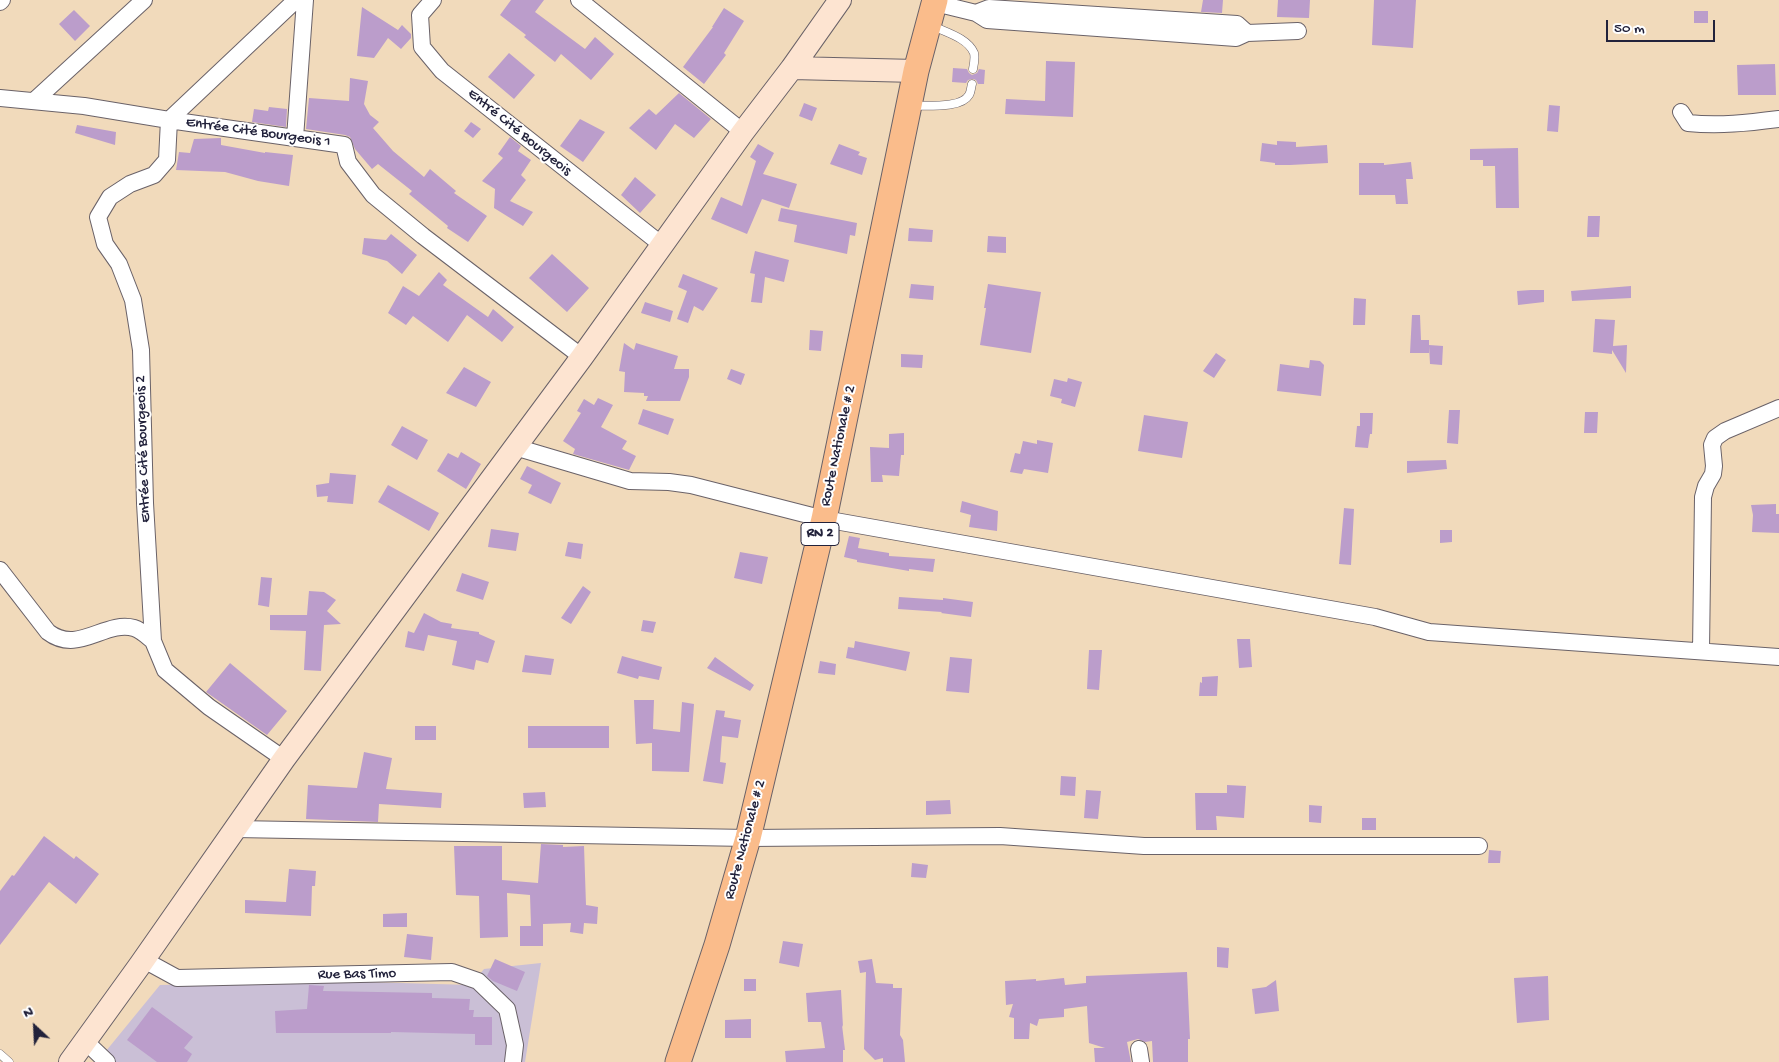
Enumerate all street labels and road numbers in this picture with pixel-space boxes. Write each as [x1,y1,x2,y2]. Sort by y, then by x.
street label: Entré Cité Bourgeois [463,86,575,180]
street label: Entrée Cité Bourgeois 1 [184,114,332,152]
street label: Entrée Cité Bourgeois 2 [132,375,156,523]
street label: Route Nationale # 2 [817,384,861,508]
road number: RN 2 [801,522,839,546]
street label: Route Nationale # 2 [721,778,771,902]
street label: Rue Bas Timo [317,965,397,985]

